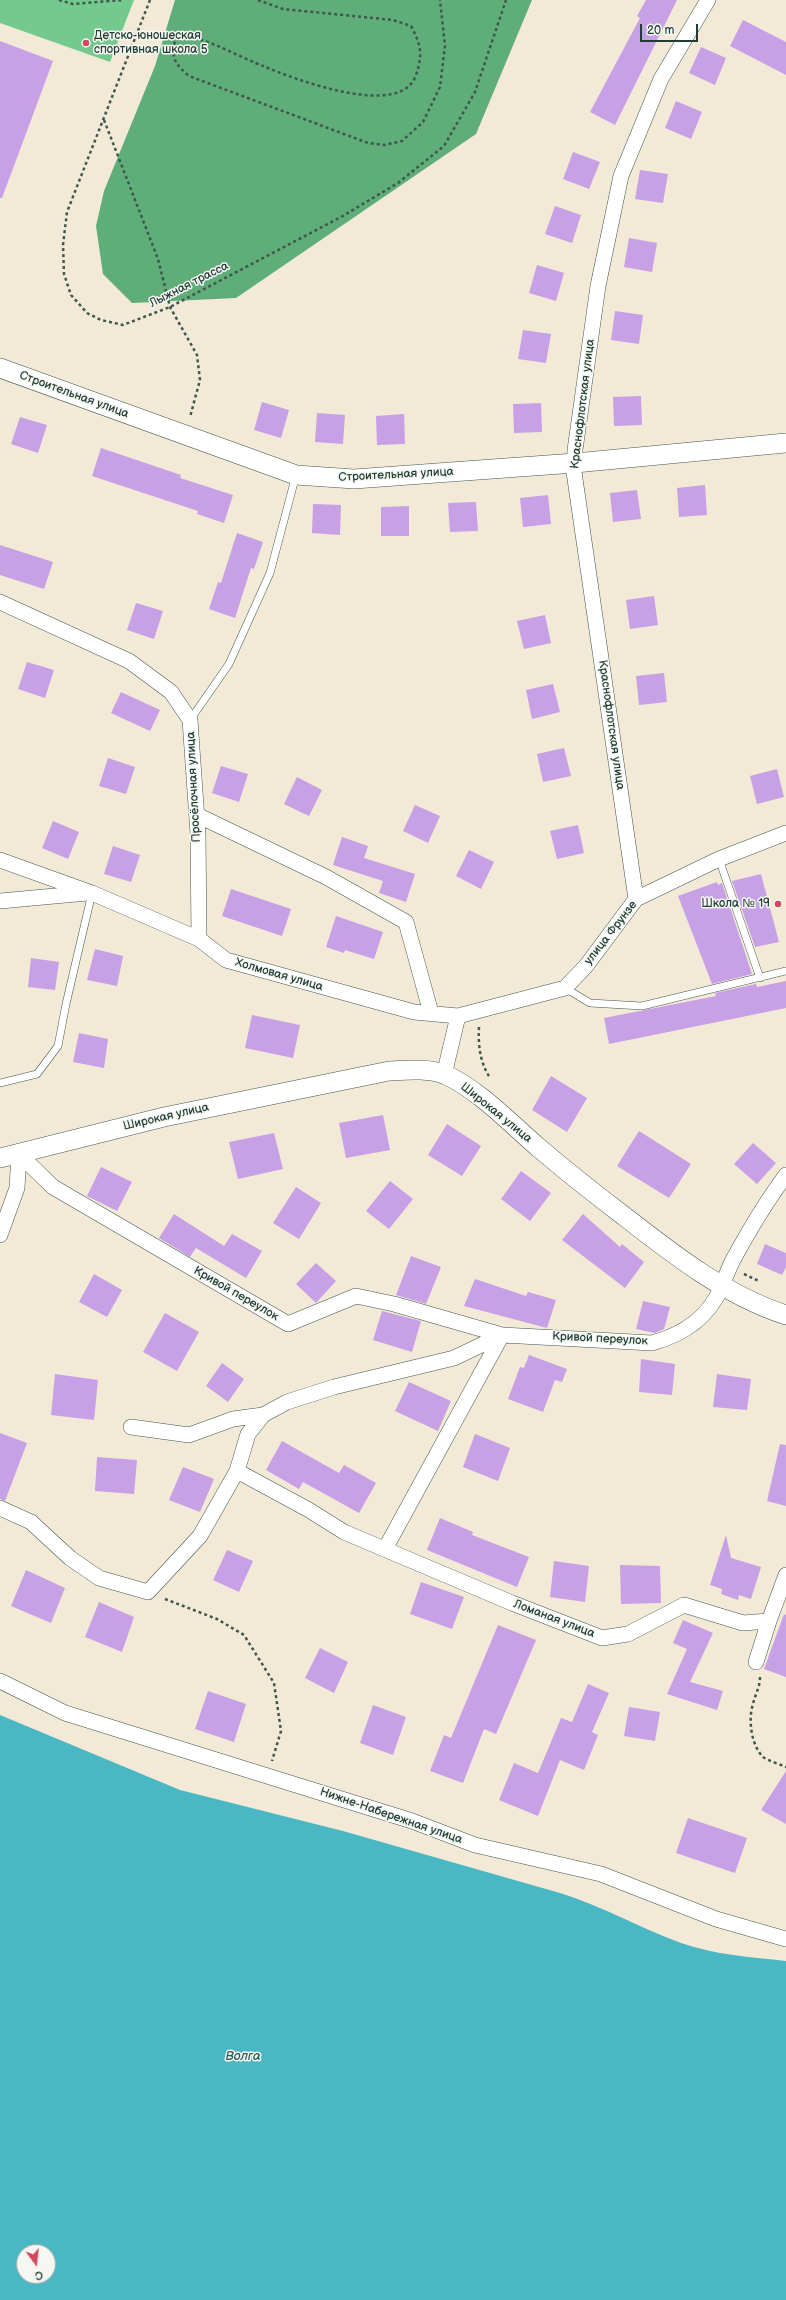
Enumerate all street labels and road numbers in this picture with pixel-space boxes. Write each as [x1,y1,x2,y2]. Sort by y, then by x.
street label: Лыжная трасса [147,259,231,311]
street label: Краснофлотская улица [568,338,598,470]
street label: Строительная улица [17,368,131,422]
street label: Строительная улица [338,465,454,485]
street label: Краснофлотская улица [595,659,627,791]
street label: Просёлочная улица [184,731,204,843]
street label: улица Фрунзе [582,898,640,968]
street label: Холмовая улица [233,956,325,994]
street label: Широкая улица [457,1080,535,1146]
street label: Широкая улица [122,1100,210,1134]
street label: Кривой переулок [191,1264,281,1324]
street label: Кривой переулок [552,1329,648,1349]
street label: Ломаная улица [511,1597,597,1641]
street label: Нижне-Набережная улица [318,1785,464,1847]

